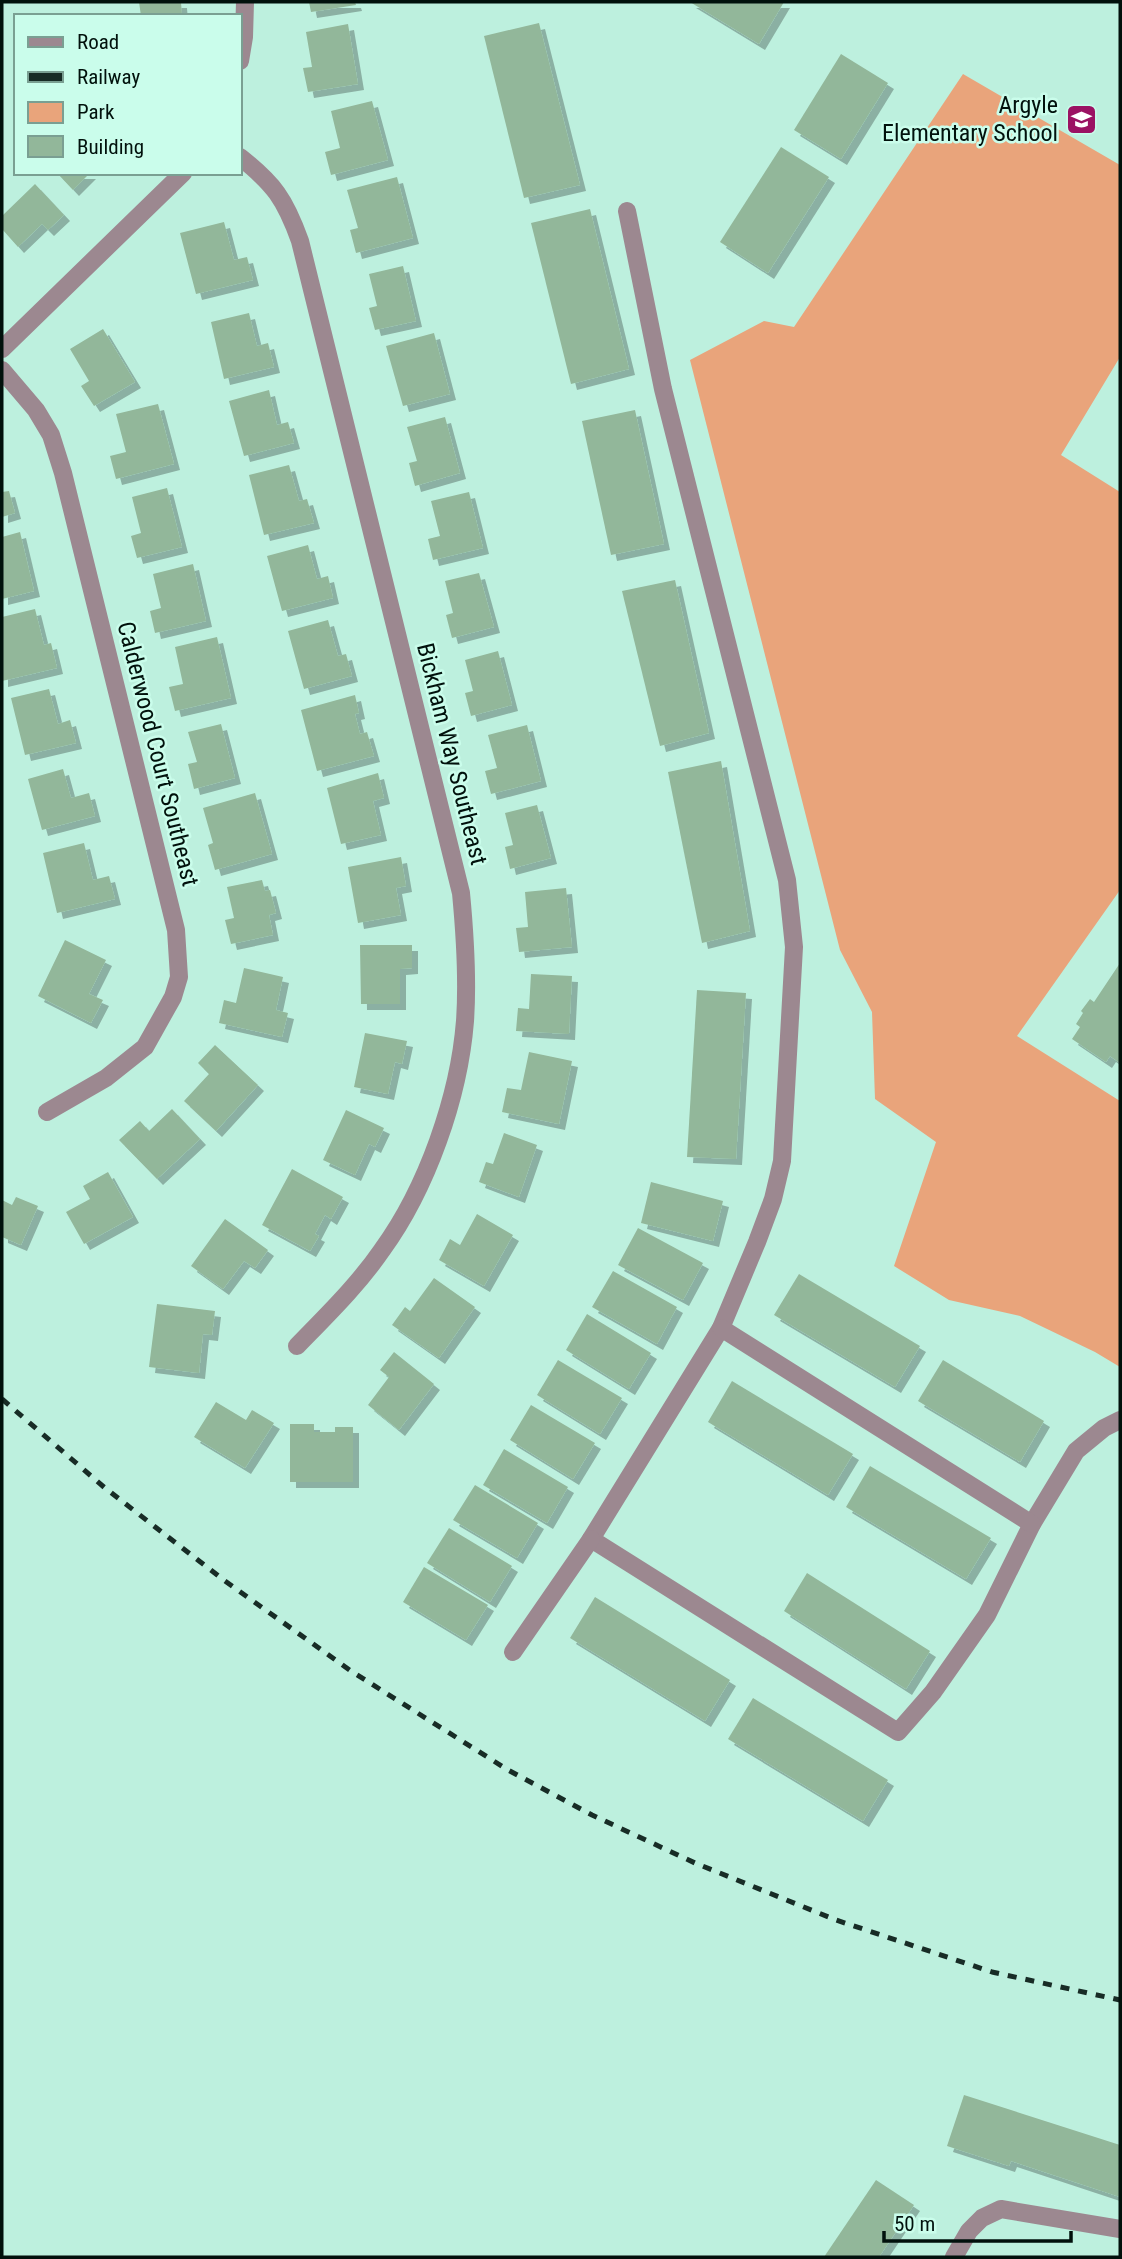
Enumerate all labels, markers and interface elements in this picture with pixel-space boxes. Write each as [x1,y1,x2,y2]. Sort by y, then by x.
legend [14,14,242,175]
text: Road [77,30,119,54]
text: Railway [77,65,140,89]
place label: Argyle Elementary School [882,91,1058,147]
text: Park [77,100,115,124]
school or university icon: Argyle Elementary School [1064,102,1098,136]
text: Building [77,135,144,159]
street label: Calderwood Court Southeast [112,619,204,889]
street label: Bickham Way Southeast [411,640,493,868]
scale bar [884,2200,1071,2244]
text: 50 m [894,2212,935,2236]

